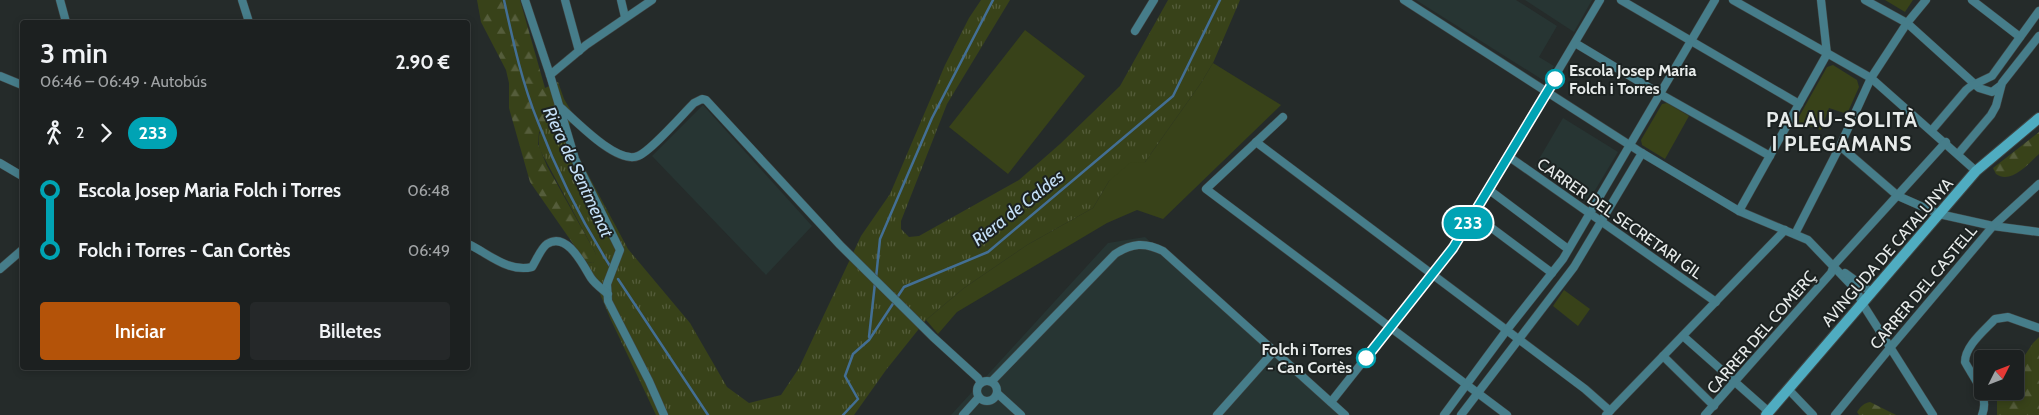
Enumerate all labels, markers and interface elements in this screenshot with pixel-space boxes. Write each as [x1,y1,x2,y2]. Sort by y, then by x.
text: 3 min [40,36,108,70]
text: 2.90 € [395,51,450,74]
place label: Escola Josep Maria Folch i Torres [1569,61,1696,98]
marker: Escola Josep Maria Folch i Torres [1545,69,1565,89]
text: 06:46 – 06:49 · Autobús [40,72,207,91]
water label: Riera de Sentmenat [538,103,618,241]
district label: PALAU-SOLITÀ I PLEGAMANS [1766,107,1918,156]
icon: walk [40,119,68,147]
icon: forward [92,119,120,147]
text: 233 [138,122,167,144]
text: 2 [76,123,84,142]
street label: CARRER DEL SECRETARI GIL [1533,154,1706,283]
water label: Riera de Caldes [968,165,1068,251]
street label: AVINGUDA DE CATALUNYA [1818,174,1957,330]
text: Escola Josep Maria Folch i Torres [78,179,341,202]
text: 06:48 [407,181,450,200]
line badge: 233 [1439,207,1497,239]
text: 233 [1454,212,1482,234]
street label: CARRER DEL CASTELL [1866,222,1981,353]
text: Folch i Torres - Can Cortès [78,239,291,262]
text: 06:49 [408,241,450,260]
street label: CARRER DEL COMERÇ [1703,267,1820,398]
button: Iniciar [40,302,240,360]
button: Billetes [250,302,450,360]
place label: Folch i Torres - Can Cortès [1262,340,1352,377]
marker: Folch i Torres - Can Cortès [1356,348,1376,368]
north arrow [1974,350,2024,400]
map controls [1974,350,2024,400]

